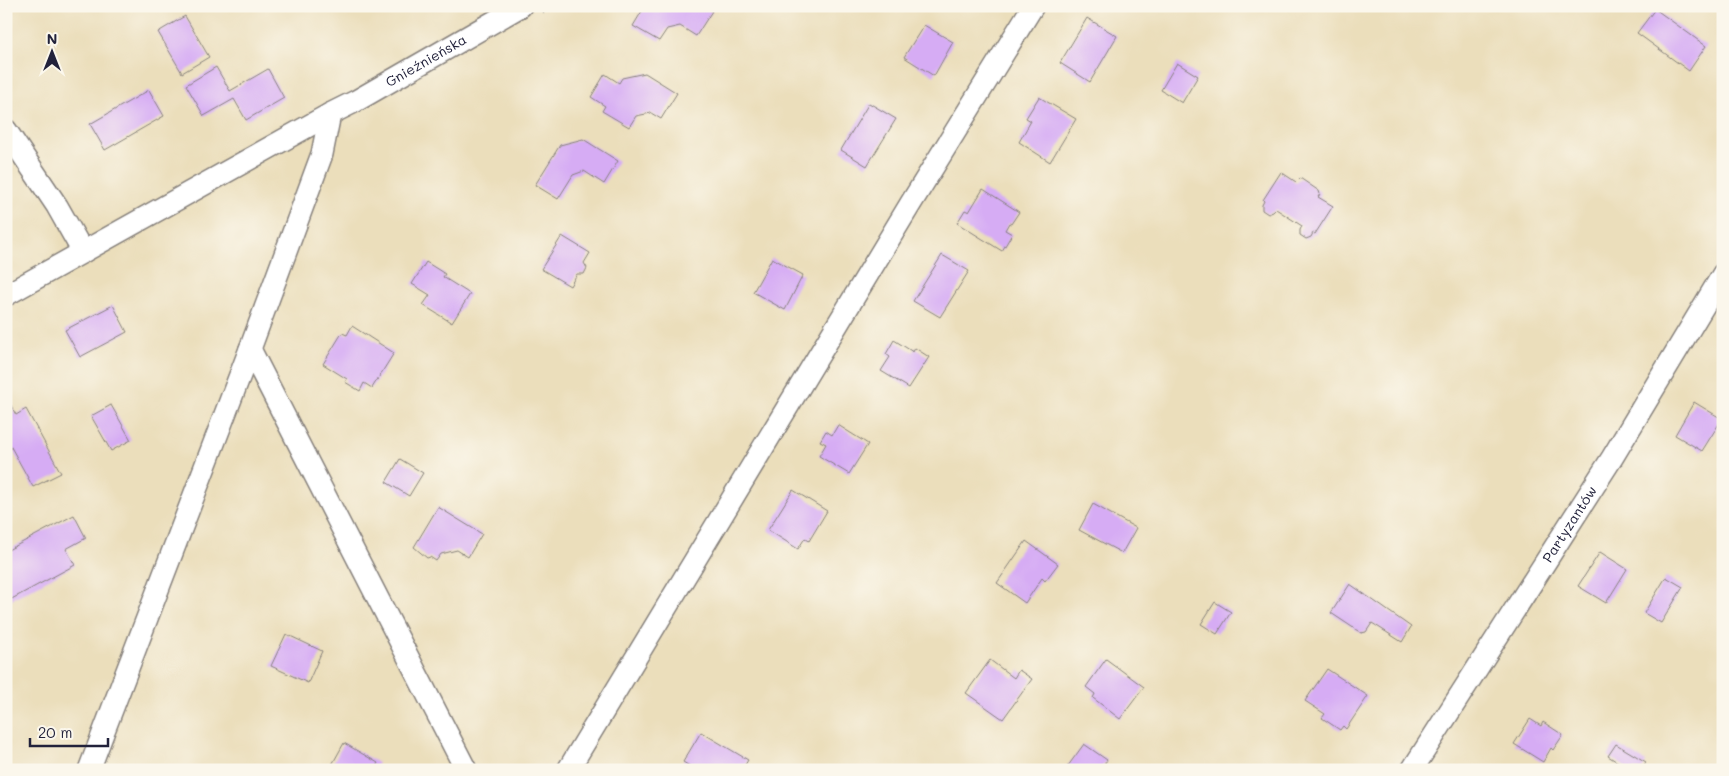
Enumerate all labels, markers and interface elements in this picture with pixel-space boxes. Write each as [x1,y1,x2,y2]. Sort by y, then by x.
north arrow [28,28,78,78]
text: N [47,29,57,48]
street label: Gnieźnieńska [382,29,470,91]
street label: Partyzantów [1538,482,1601,566]
scale bar [30,716,108,748]
text: 20 m [38,722,72,742]

